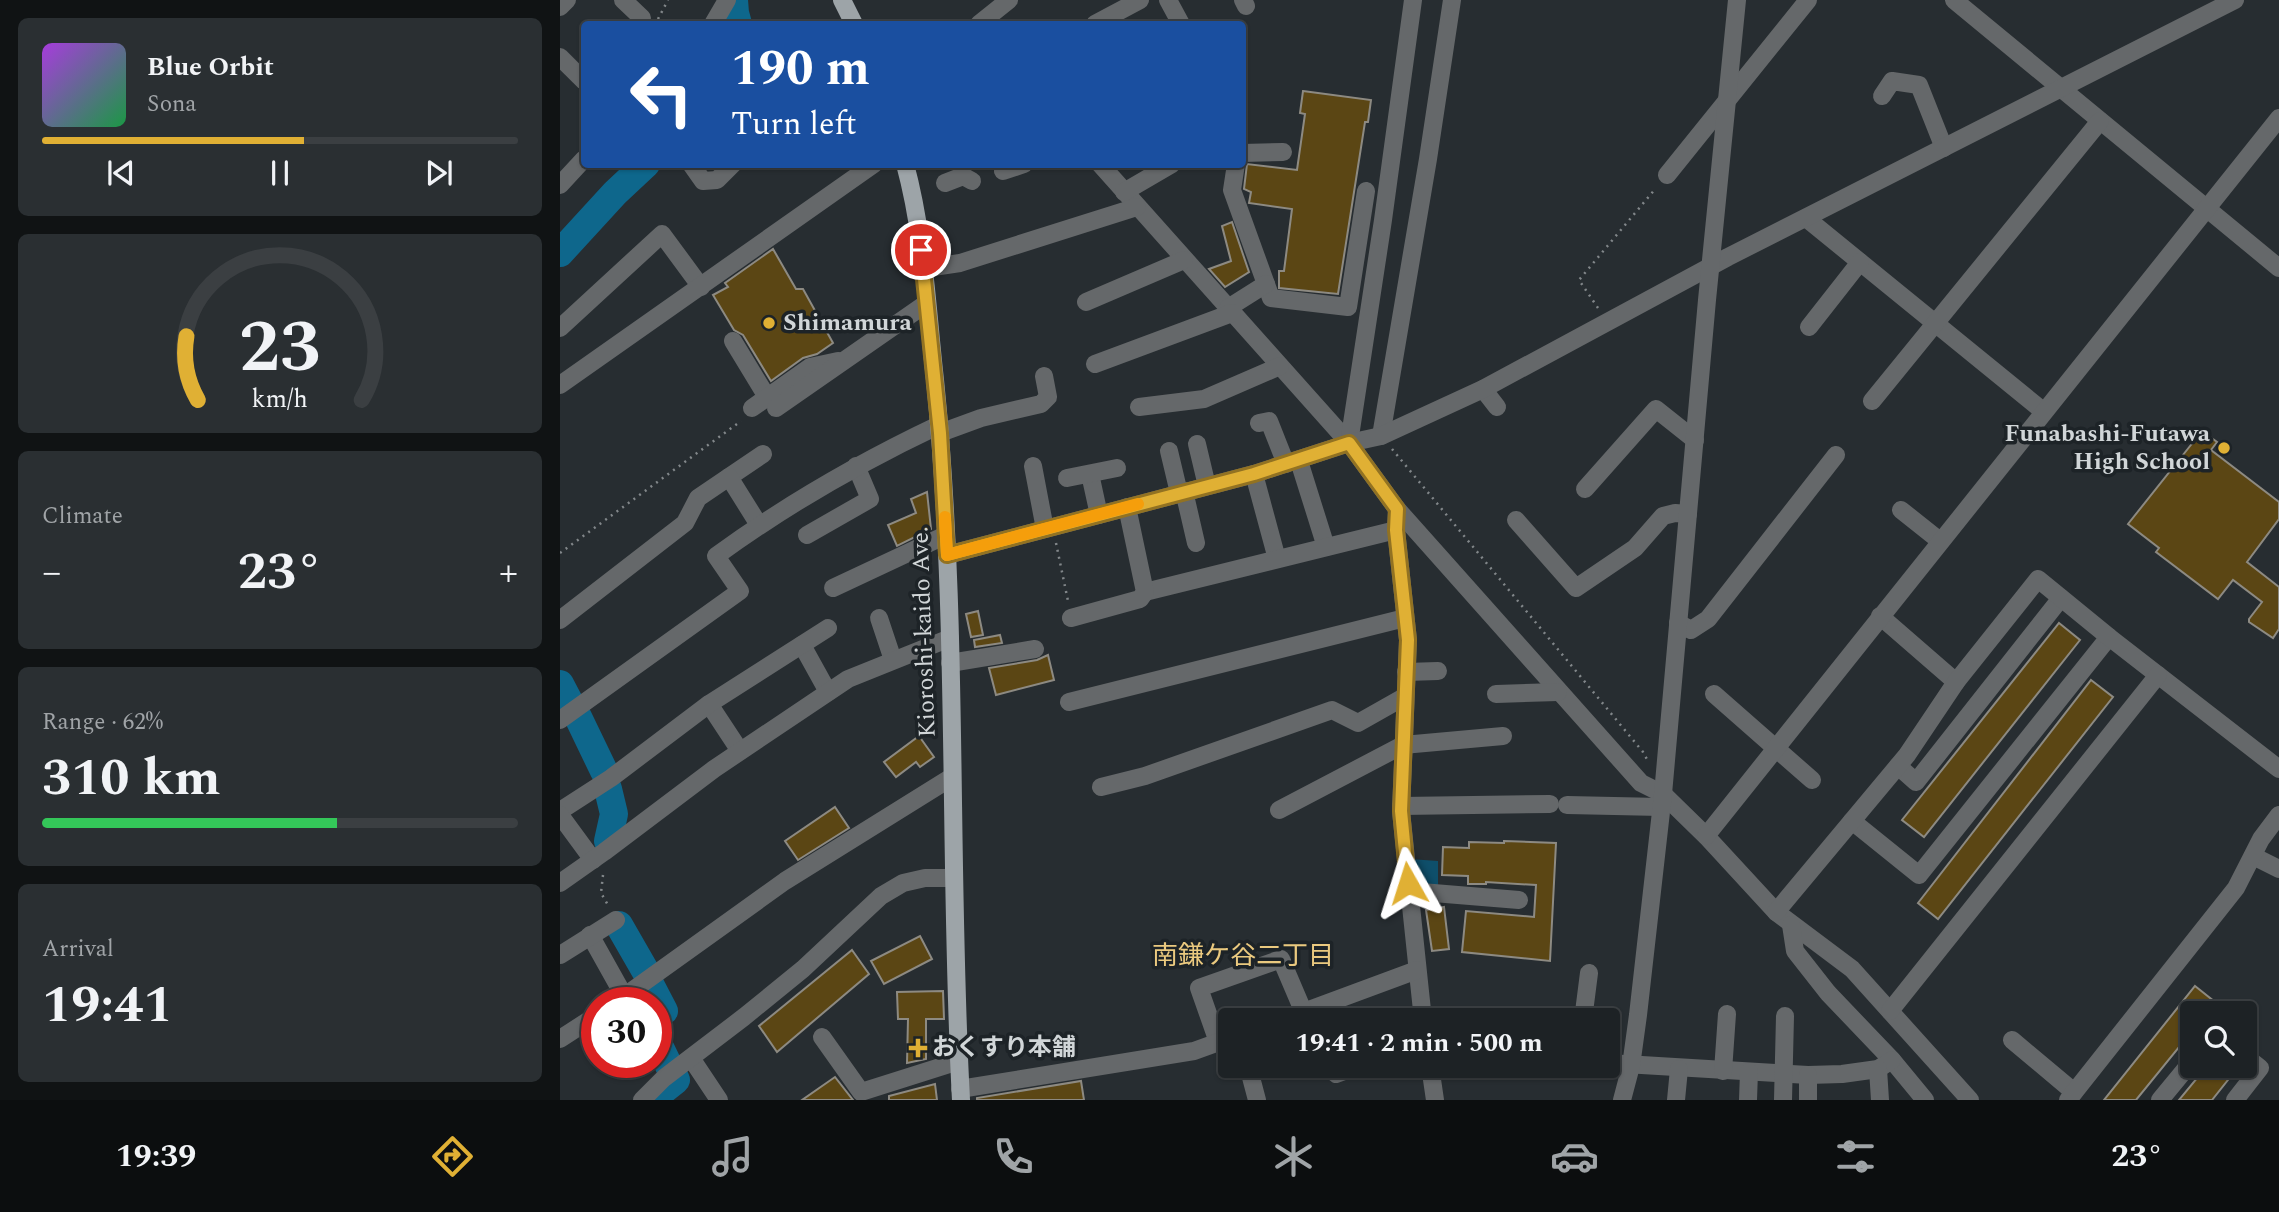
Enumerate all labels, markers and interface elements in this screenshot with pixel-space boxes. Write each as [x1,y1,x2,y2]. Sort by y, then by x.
text: 190 m [731,32,870,107]
text: Blue Orbit [147,47,274,87]
icon: left [616,49,707,140]
text: Sona [147,87,197,122]
text: Turn left [731,100,857,149]
icon: previous [102,154,140,192]
icon: pause [261,154,299,192]
icon: next [420,154,458,192]
pin [891,220,951,280]
icon: arrive [902,231,940,269]
text: 23 [239,293,321,404]
place label: Shimamura [783,305,913,341]
marker: Shimamura [761,315,777,331]
text: km/h [252,380,308,418]
place label: Funabashi-Futawa High School [2005,416,2211,480]
marker: Funabashi-Futawa High School [2216,440,2232,456]
text: Climate [42,499,123,534]
street label: Kioroshi-kaido Ave. [902,526,946,738]
text: 23° [238,533,322,612]
text: − [42,544,61,602]
text: + [499,544,518,602]
text: Range · 62% [42,705,163,740]
text: 310 km [42,739,221,818]
position arrow [1371,846,1445,920]
text: Arrival [42,932,114,967]
district label: 南鎌ケ谷二丁目 [1152,936,1334,976]
text: 19:41 [42,966,173,1045]
speed limit sign: 30 [581,987,672,1078]
map controls [2180,1001,2257,1078]
button: search [2180,1001,2257,1078]
text: 19:41 · 2 min · 500 m [1295,1023,1543,1063]
place label: おくすり本舗 [932,1030,1076,1066]
marker: おくすり本舗 [910,1040,926,1056]
text: 19:39 [116,1132,196,1181]
icon: directions [428,1132,477,1181]
icon: music [708,1132,757,1181]
icon: phone [989,1132,1038,1181]
icon: climate [1269,1132,1318,1181]
icon: car [1550,1132,1599,1181]
icon: filters [1831,1132,1880,1181]
text: 23° [2111,1132,2163,1181]

